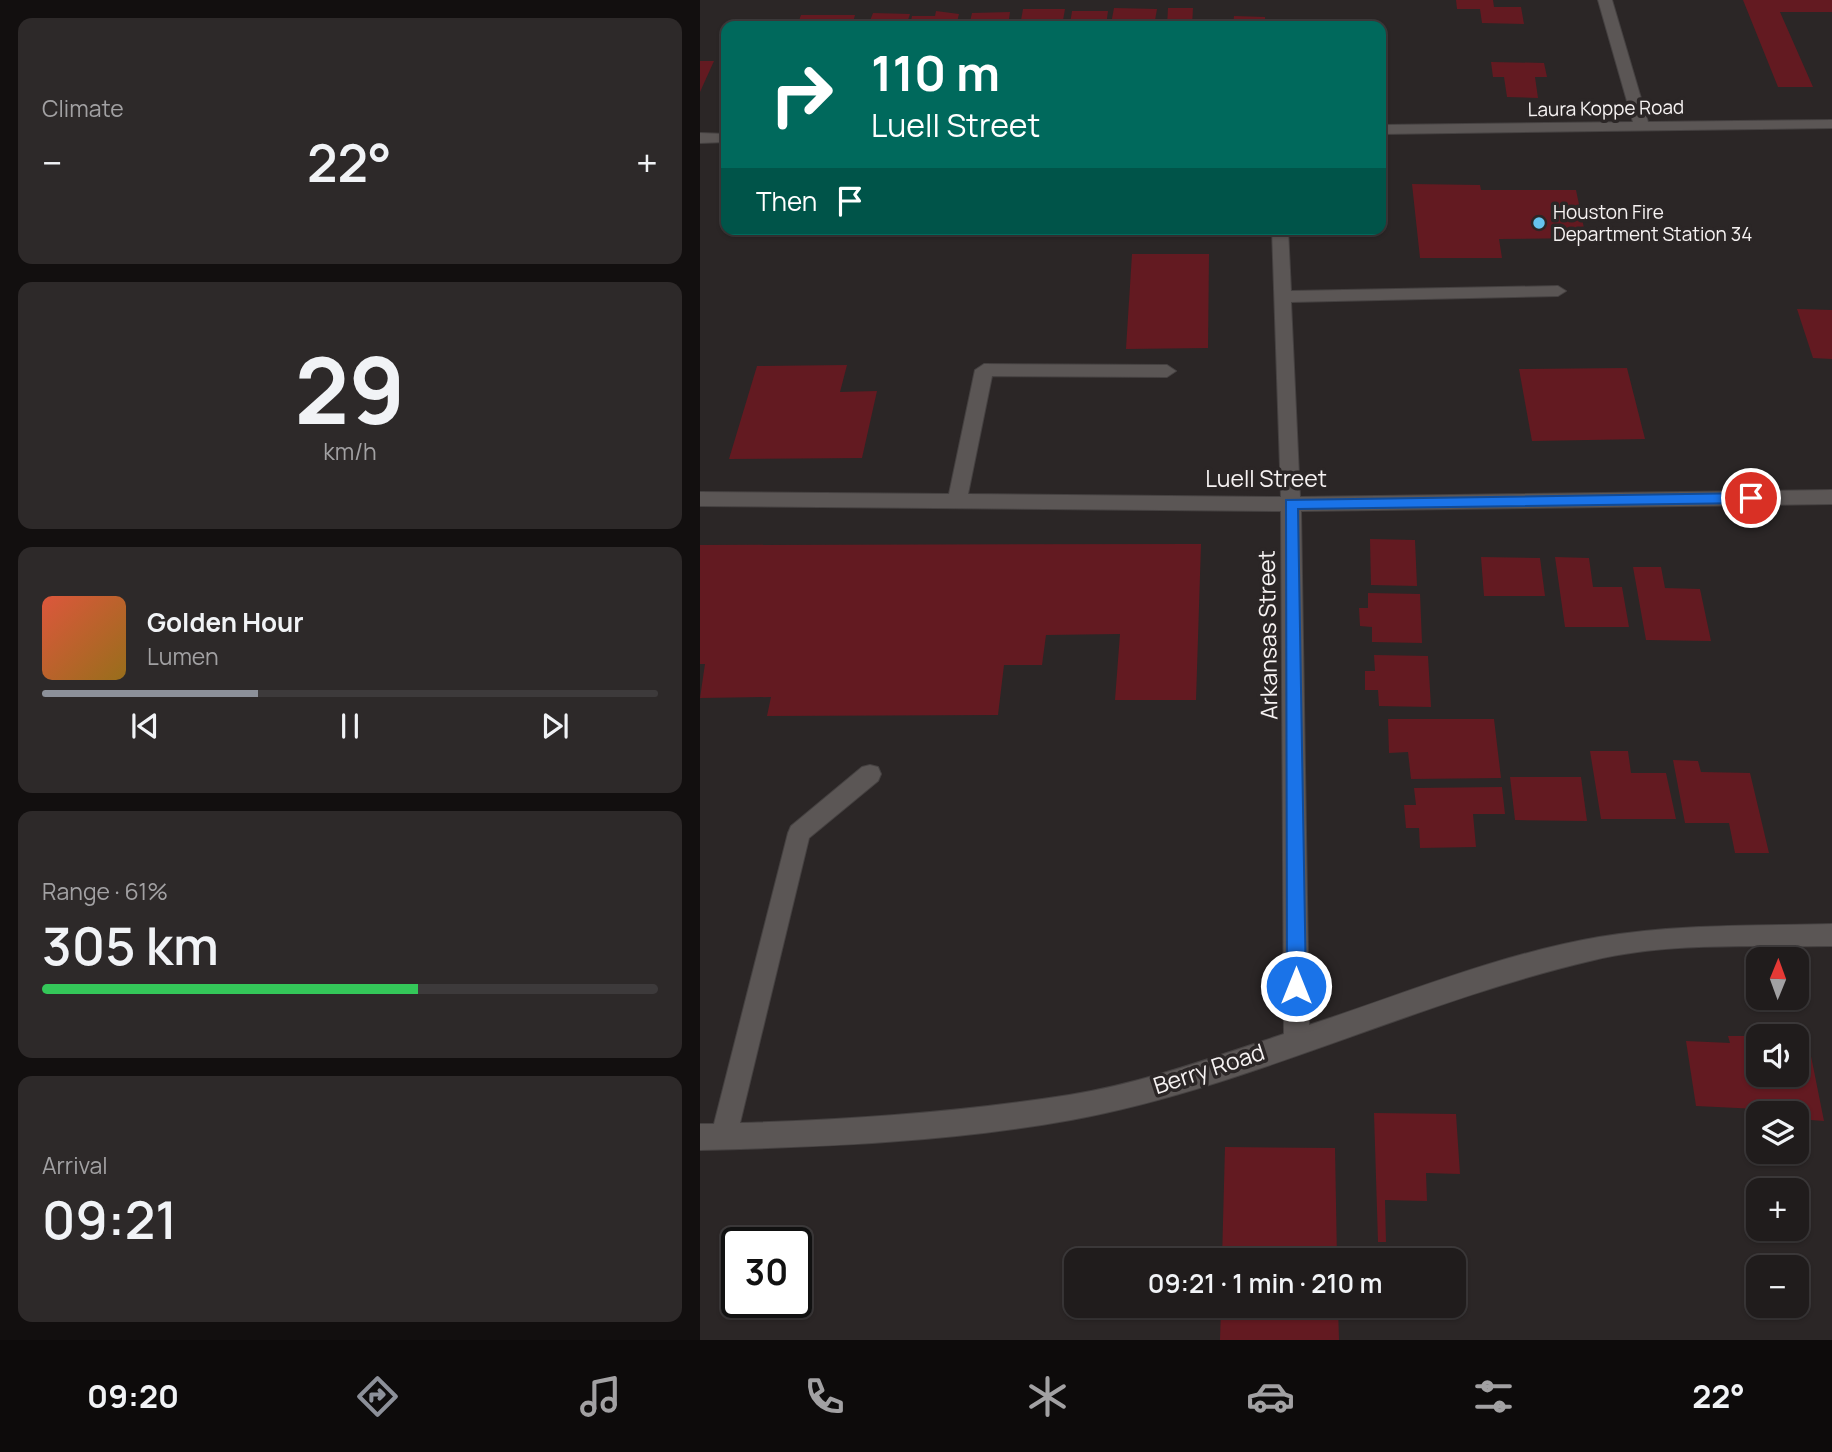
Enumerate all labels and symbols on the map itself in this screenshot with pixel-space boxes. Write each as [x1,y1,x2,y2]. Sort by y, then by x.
street label: Laura Koppe Road [1528,94,1684,122]
place label: Houston Fire Department Station 34 [1553,199,1752,247]
marker: Houston Fire Department Station 34 [1531,215,1547,231]
street label: Luell Street [1205,462,1327,494]
pin [1721,468,1781,528]
street label: Arkansas Street [1250,550,1284,720]
north arrow [1746,947,1810,1010]
position arrow [1259,949,1333,1023]
street label: Berry Road [1149,1035,1268,1101]
speed limit sign: 30 [721,1227,812,1318]

